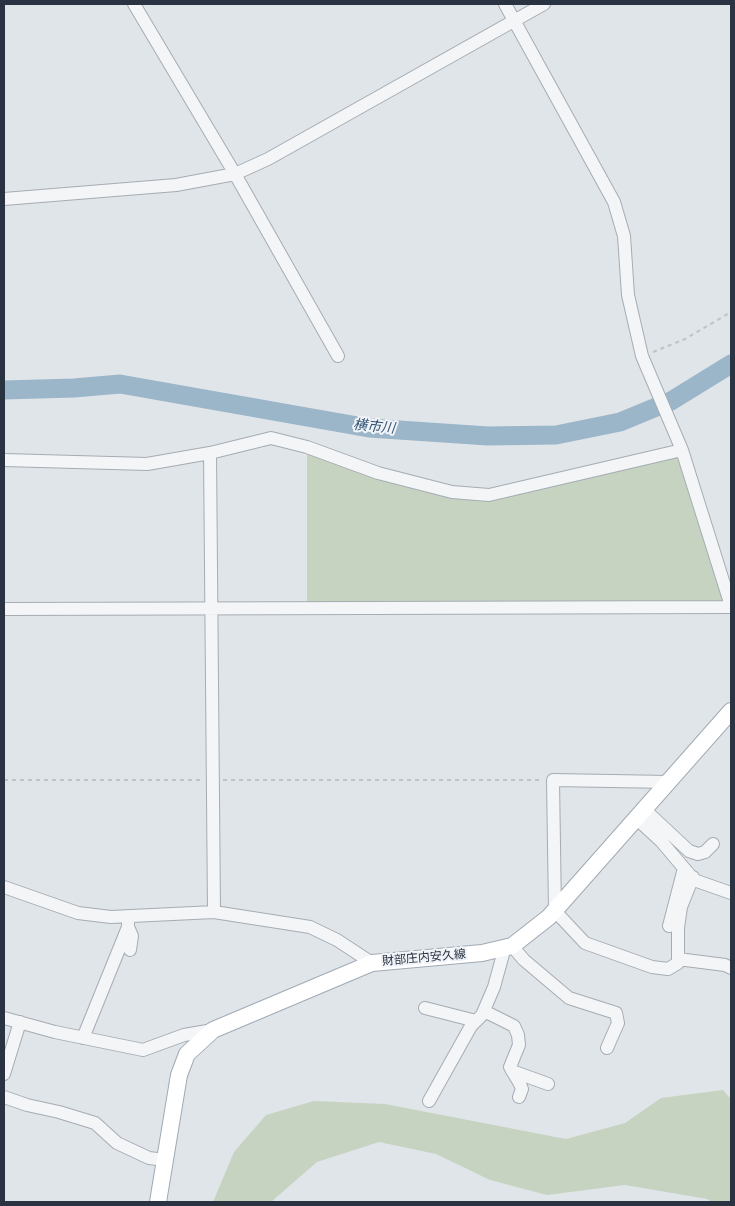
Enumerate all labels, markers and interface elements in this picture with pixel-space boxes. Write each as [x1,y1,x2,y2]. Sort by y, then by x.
water label: 横市川 [352,416,396,438]
street label: 財部庄内安久線 [382,947,466,969]

